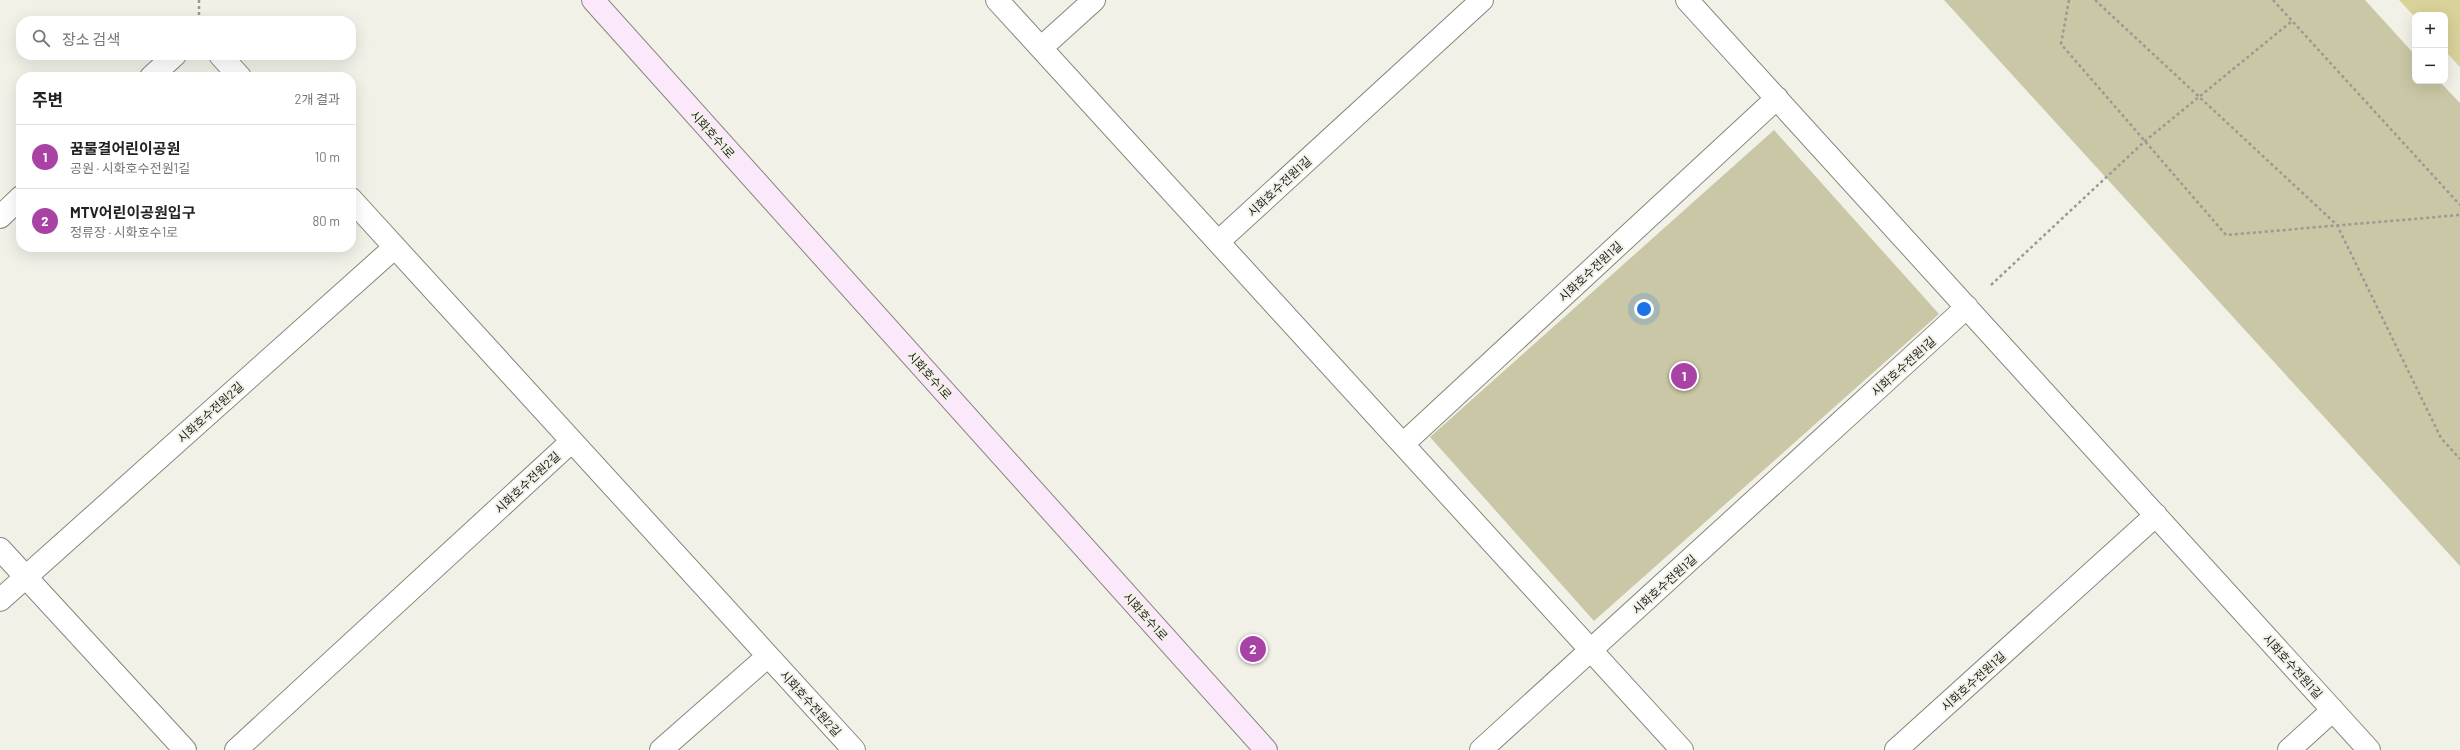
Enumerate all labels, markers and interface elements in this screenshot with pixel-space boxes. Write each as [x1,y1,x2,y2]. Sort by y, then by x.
map controls [2412,12,2448,84]
button: + [2412,12,2448,48]
search box [16,16,356,60]
icon: search [30,27,52,49]
text: 장소 검색 [62,30,120,48]
button: − [2412,48,2448,84]
text: 주변 [32,89,63,109]
text: 2개 결과 [295,91,340,107]
street label: 시화호수1로 [688,107,738,161]
text: 꿈물결어린이공원 [70,139,180,157]
text: 1 [43,149,47,165]
text: 10 m [315,149,340,165]
street label: 시화호수전원1길 [1244,153,1314,219]
text: 공원 · 시화호수전원1길 [70,160,190,176]
text: MTV어린이공원입구 [70,203,195,221]
text: 2 [41,213,49,229]
text: 80 m [313,213,340,229]
text: 정류장 · 시화호수1로 [70,224,178,240]
street label: 시화호수전원1길 [1555,238,1625,304]
your location [1634,299,1654,319]
street label: 시화호수전원1길 [1868,334,1938,398]
street label: 시화호수1로 [905,348,955,402]
pin: 1 [1671,361,1697,391]
street label: 시화호수전원2길 [174,379,246,445]
street label: 시화호수전원2길 [492,448,562,516]
street label: 시화호수전원1길 [1629,552,1699,616]
street label: 시화호수1로 [1121,589,1171,643]
street label: 시화호수전원1길 [2261,631,2325,701]
pin: 2 [1240,634,1266,664]
street label: 시화호수전원1길 [1938,649,2008,713]
street label: 시화호수전원2길 [778,667,844,739]

